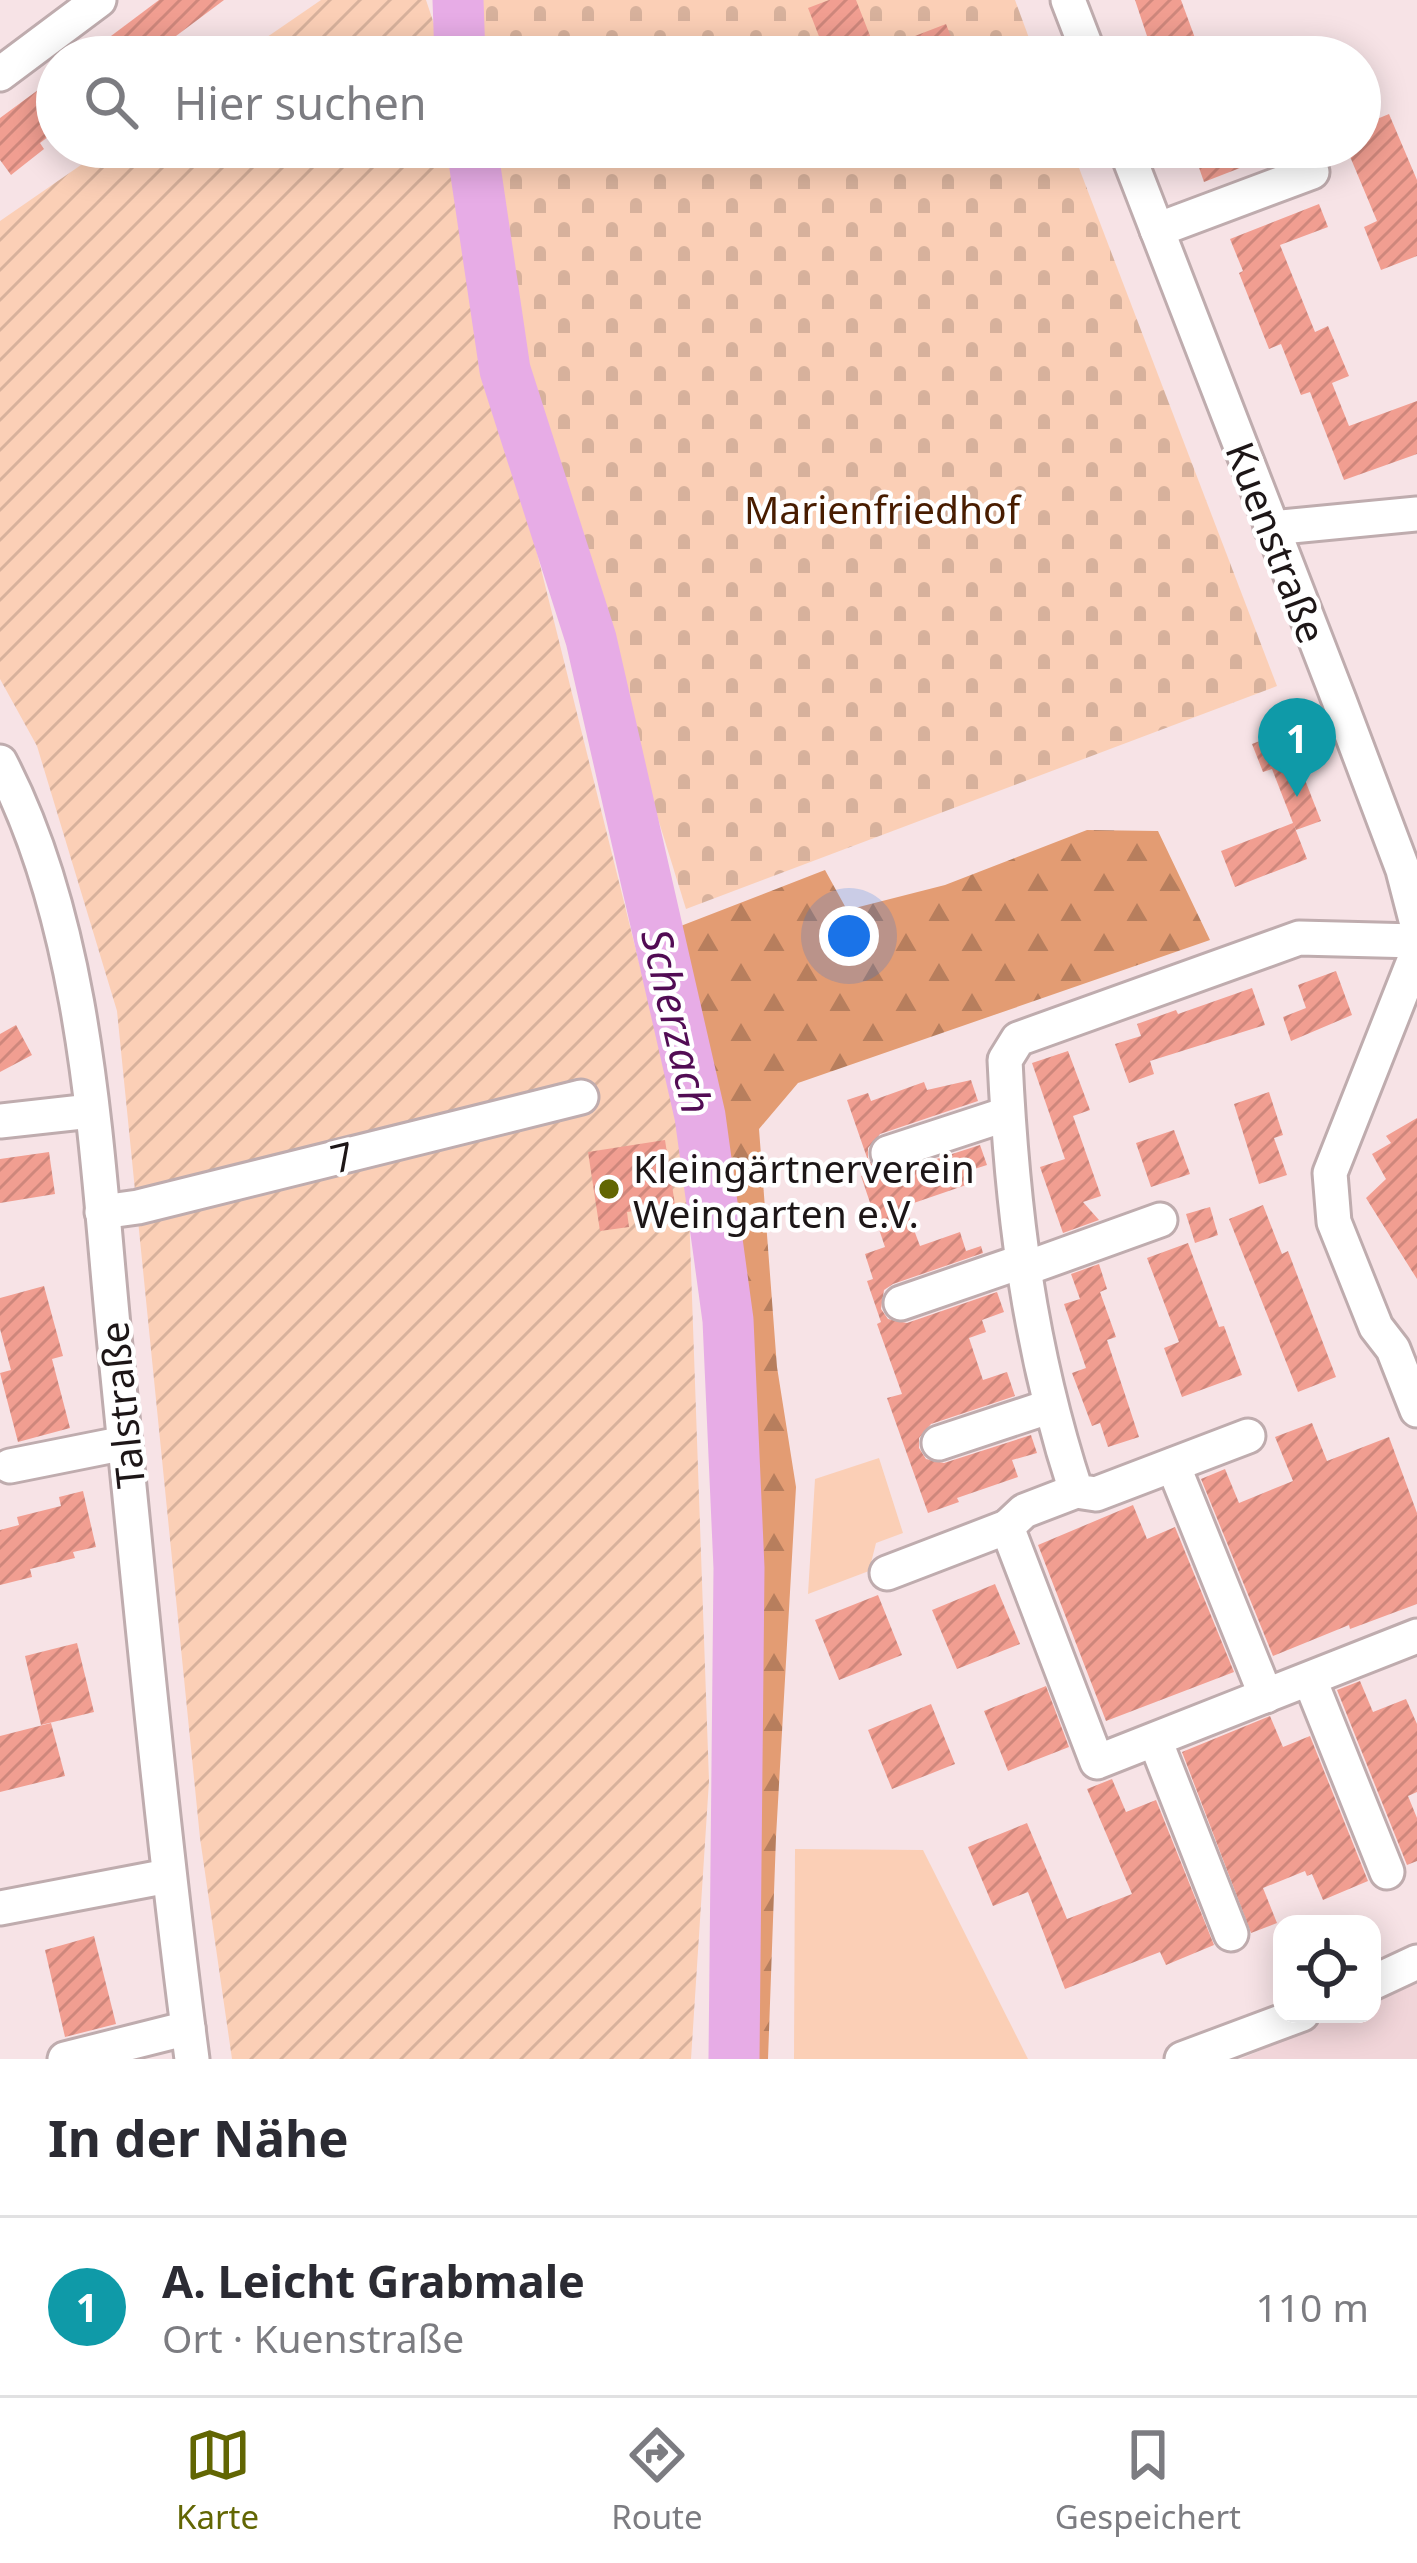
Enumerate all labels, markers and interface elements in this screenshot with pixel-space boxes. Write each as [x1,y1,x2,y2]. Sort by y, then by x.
search box [36,36,1381,168]
icon: search [78,69,144,135]
text: Hier suchen [174,72,427,133]
street label: Kuenstraße [1214,434,1340,650]
park label: Marienfriedhof [744,482,1023,535]
pin: 1 [1258,698,1336,797]
your location [819,906,879,966]
water label: Scherzach [629,923,727,1119]
street label: 7 [325,1128,359,1184]
place label: Kleingärtnerverein Weingarten e.V. [633,1141,975,1239]
marker: Kleingärtnerverein Weingarten e.V. [596,1176,622,1202]
street label: Talstraße [86,1319,156,1491]
map controls [1273,1915,1381,2023]
button: locate [1273,1915,1381,2023]
text: In der Nähe [48,2102,349,2172]
text: A. Leicht Grabmale [162,2250,585,2311]
text: 1 [76,2280,98,2333]
text: 110 m [1255,2280,1369,2333]
text: Ort · Kuenstraße [162,2311,464,2364]
tab: Karte [176,2422,259,2539]
tab: Route [611,2422,703,2539]
tab: Gespeichert [1055,2422,1241,2539]

